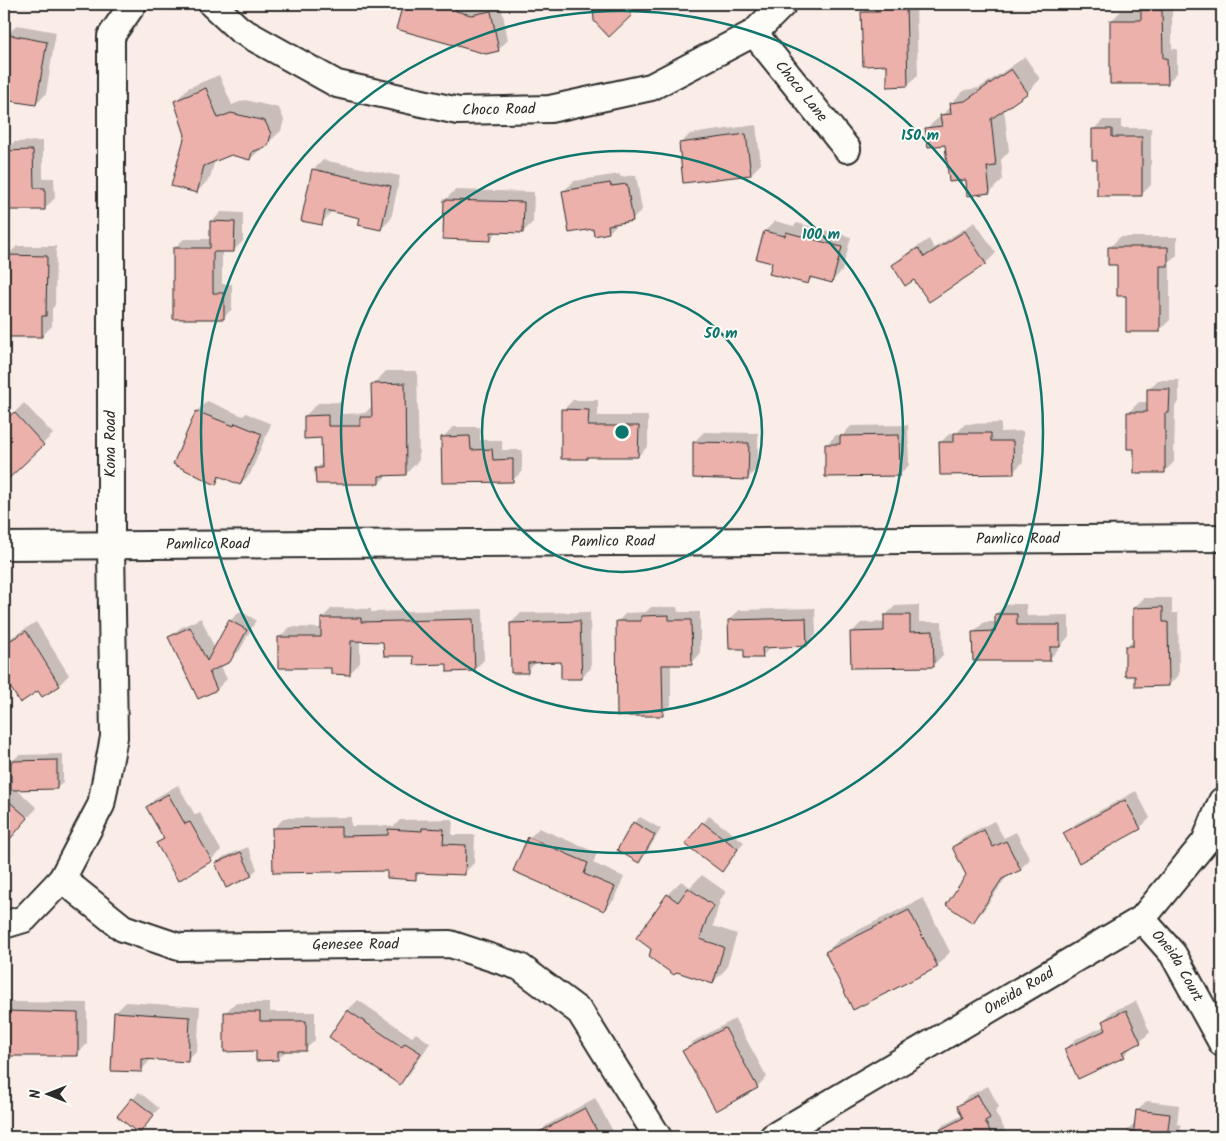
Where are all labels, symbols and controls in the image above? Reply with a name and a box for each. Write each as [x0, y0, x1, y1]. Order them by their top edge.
street label: Choco Lane [769, 55, 833, 128]
street label: Choco Road [462, 97, 536, 123]
text: 150 m [901, 124, 939, 148]
text: 100 m [802, 223, 840, 247]
text: 50 m [703, 322, 738, 346]
street label: Kona Road [99, 410, 123, 477]
centre of rings [613, 423, 631, 441]
street label: Pamlico Road [976, 527, 1061, 552]
street label: Pamlico Road [571, 530, 656, 554]
street label: Pamlico Road [166, 532, 251, 557]
street label: Oneida Court [1145, 925, 1209, 1007]
street label: Genesee Road [312, 933, 400, 958]
street label: Oneida Road [979, 961, 1059, 1022]
north arrow [22, 1068, 72, 1118]
text: N [25, 1089, 47, 1098]

